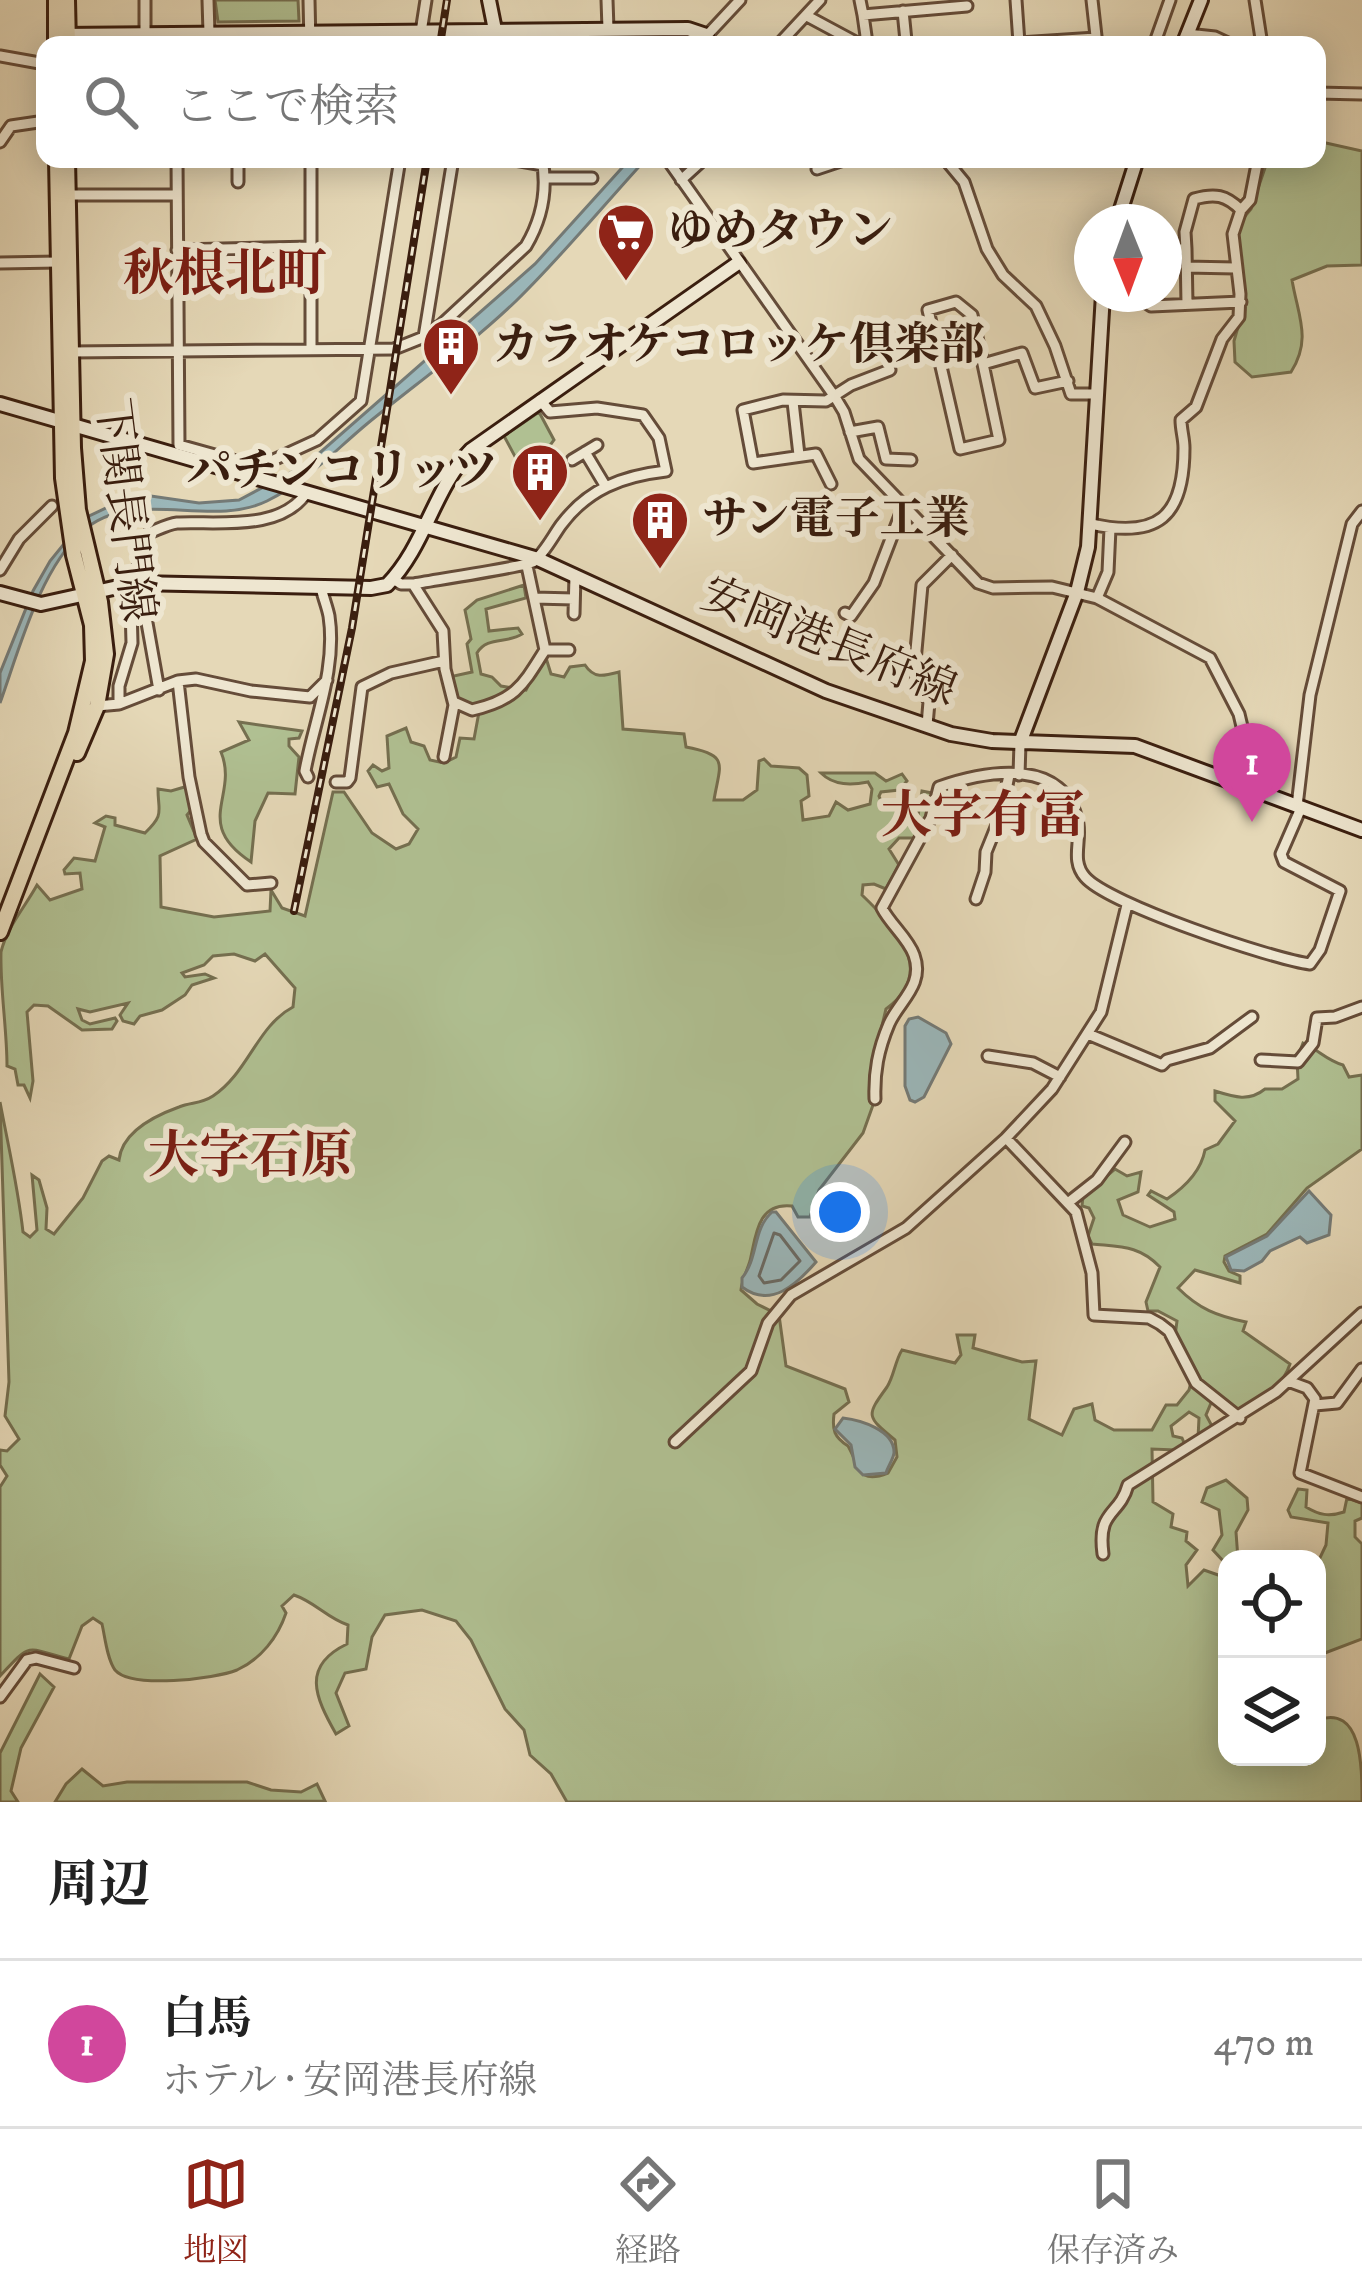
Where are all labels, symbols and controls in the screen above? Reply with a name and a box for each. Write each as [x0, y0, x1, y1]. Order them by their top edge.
search box [36, 36, 1326, 168]
icon: search [78, 69, 144, 135]
text: ここで検索 [174, 80, 399, 136]
supermarket icon: ゆめタウン [595, 201, 657, 283]
place label: ゆめタウン [668, 204, 893, 260]
north arrow [1074, 204, 1182, 312]
district label: 秋根北町 [123, 243, 327, 307]
building icon: カラオケコロッケ倶楽部 [420, 315, 482, 397]
place label: カラオケコロッケ倶楽部 [493, 318, 984, 374]
street label: 下関長門線 [82, 395, 166, 625]
building icon: パチンコリッツ [509, 441, 571, 523]
place label: パチンコリッツ [187, 444, 498, 500]
building icon: サン電子工業 [629, 489, 691, 571]
place label: サン電子工業 [702, 492, 970, 548]
street label: 安岡港長府線 [693, 566, 965, 720]
pin: 1 [1213, 723, 1291, 822]
district label: 大字有冨 [881, 785, 1085, 849]
district label: 大字石原 [148, 1125, 352, 1189]
your location [810, 1182, 870, 1242]
map controls [1218, 1550, 1326, 1766]
button: locate [1218, 1550, 1326, 1658]
button: layers [1218, 1658, 1326, 1766]
text: 周辺 [48, 1854, 150, 1918]
text: 白馬 [162, 1992, 252, 2048]
text: 1 [80, 2019, 94, 2068]
text: 470 m [1214, 2019, 1314, 2068]
text: ホテル · 安岡港長府線 [162, 2057, 537, 2106]
tab: 地図 [183, 2151, 249, 2272]
tab: 経路 [615, 2151, 681, 2272]
tab: 保存済み [1047, 2151, 1179, 2272]

